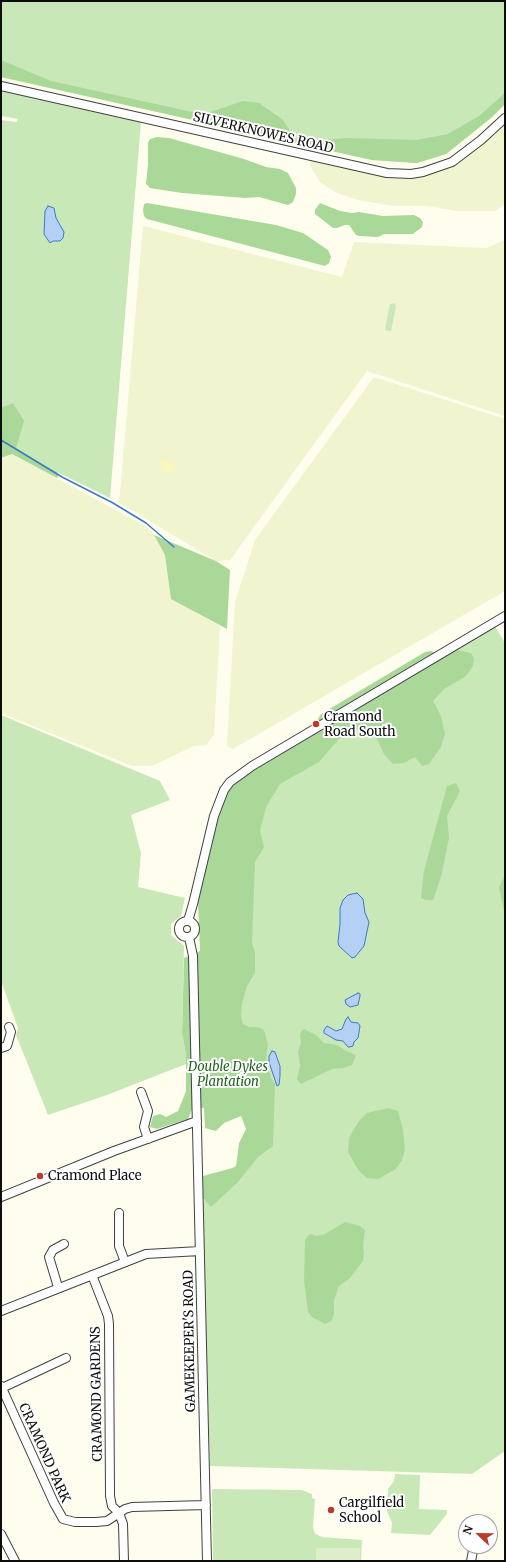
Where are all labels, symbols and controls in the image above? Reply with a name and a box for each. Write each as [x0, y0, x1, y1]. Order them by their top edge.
street label: SILVERKNOWES ROAD [191, 109, 335, 157]
place label: Cramond Road South [324, 709, 396, 740]
marker: Cramond Road South [311, 719, 321, 729]
park label: Double Dykes Plantation [188, 1059, 268, 1090]
place label: Cramond Place [48, 1168, 141, 1184]
marker: Cramond Place [35, 1171, 45, 1181]
street label: GAMEKEEPER'S ROAD [181, 1270, 199, 1412]
street label: CRAMOND GARDENS [88, 1326, 106, 1462]
street label: CRAMOND PARK [15, 1401, 73, 1505]
place label: Cargilfield School [339, 1495, 404, 1526]
marker: Cargilfield School [326, 1505, 336, 1515]
north arrow [458, 1514, 498, 1554]
text: N [460, 1523, 476, 1537]

